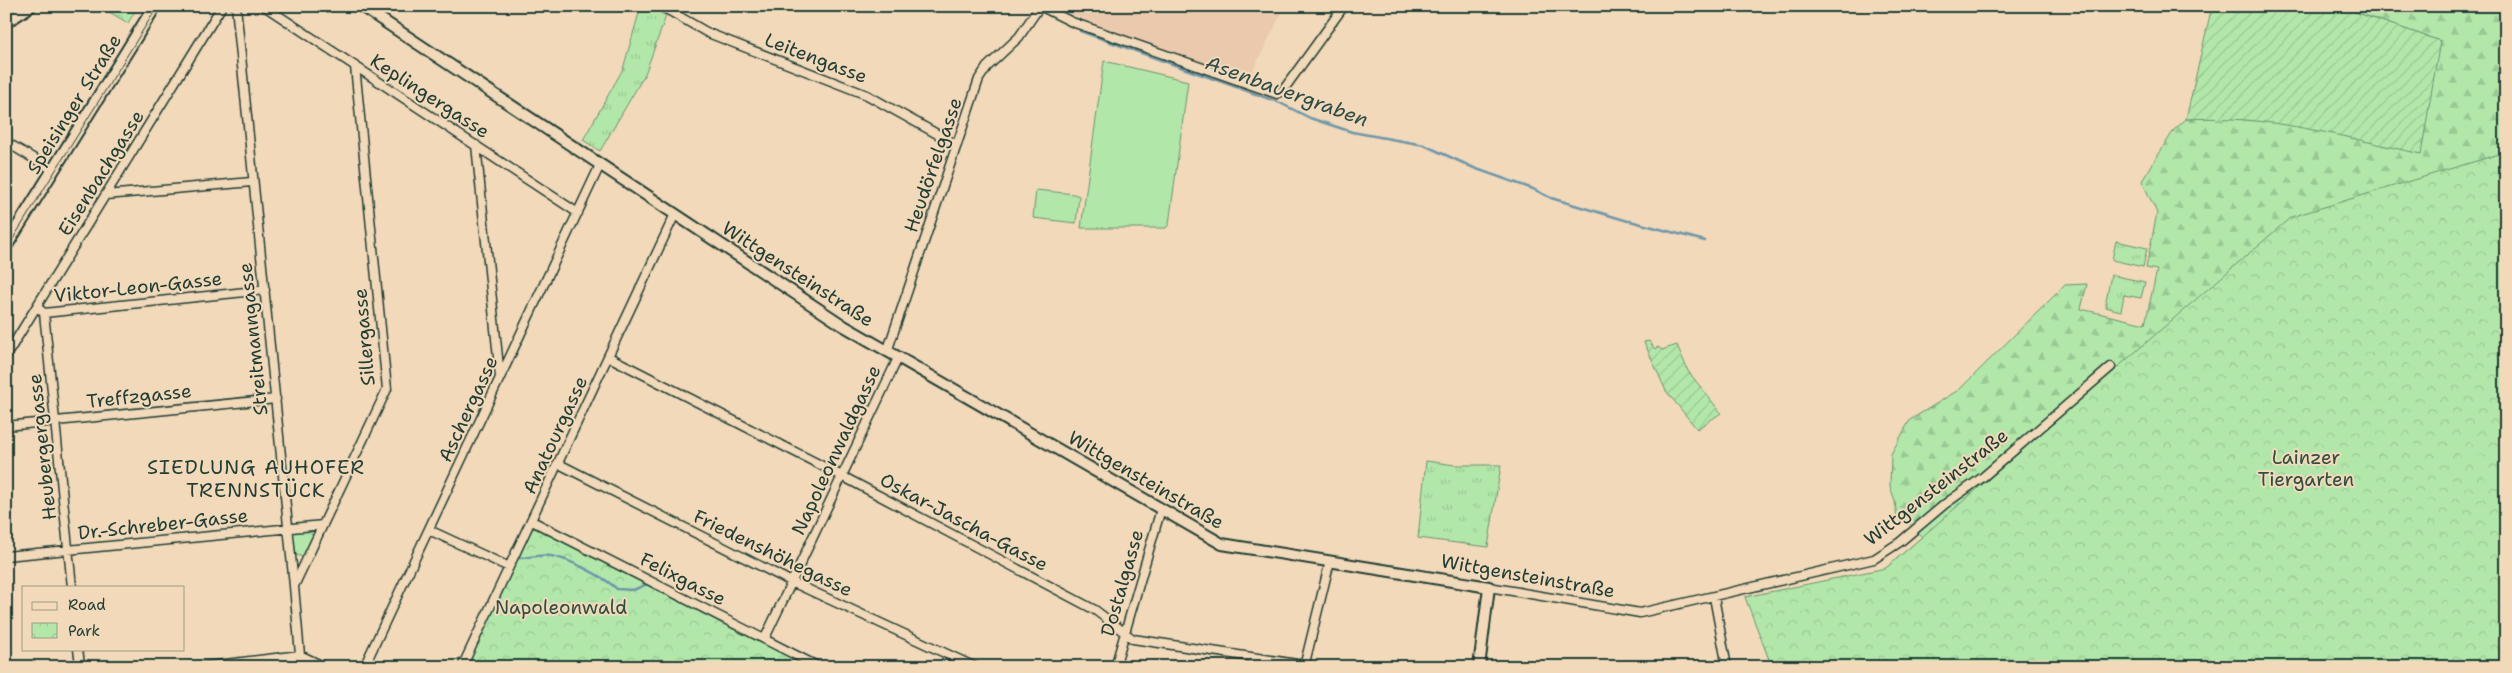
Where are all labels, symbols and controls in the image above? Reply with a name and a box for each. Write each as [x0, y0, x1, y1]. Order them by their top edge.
street label: Leitengasse [761, 27, 871, 89]
street label: Speisinger Straße [21, 29, 127, 179]
street label: Keplingergasse [366, 48, 494, 144]
water label: Asenbauergraben [1202, 49, 1372, 133]
street label: Heudörfelgasse [898, 94, 968, 236]
street label: Eisenbachgasse [52, 105, 150, 241]
street label: Wittgensteinstraße [717, 215, 879, 333]
street label: Streitmanngasse [233, 261, 273, 417]
street label: Viktor-Leon-Gasse [53, 266, 223, 308]
street label: Sillergasse [347, 287, 381, 387]
street label: Aschergasse [432, 352, 504, 466]
street label: Napoleonwaldgasse [786, 361, 886, 539]
street label: Anatourgasse [517, 372, 593, 498]
street label: Heubergergasse [22, 373, 62, 521]
street label: Treffzgasse [85, 378, 193, 414]
street label: Wittgensteinstraße [1859, 423, 2013, 551]
street label: Wittgensteinstraße [1063, 425, 1229, 535]
park label: Lainzer Tiergarten [2258, 445, 2354, 492]
district label: SIEDLUNG AUHOFER TRENNSTÜCK [147, 454, 365, 503]
street label: Oskar-Jascha-Gasse [876, 467, 1052, 577]
street label: Dr.-Schreber-Gasse [77, 503, 249, 545]
street label: Friedenshöhegasse [689, 504, 857, 602]
street label: Dostalgasse [1095, 527, 1149, 639]
street label: Felixgasse [636, 547, 730, 611]
street label: Wittgensteinstraße [1439, 548, 1617, 604]
legend [22, 586, 185, 650]
text: Road [68, 595, 106, 615]
park label: Napoleonwald [495, 595, 627, 620]
text: Park [68, 621, 100, 641]

